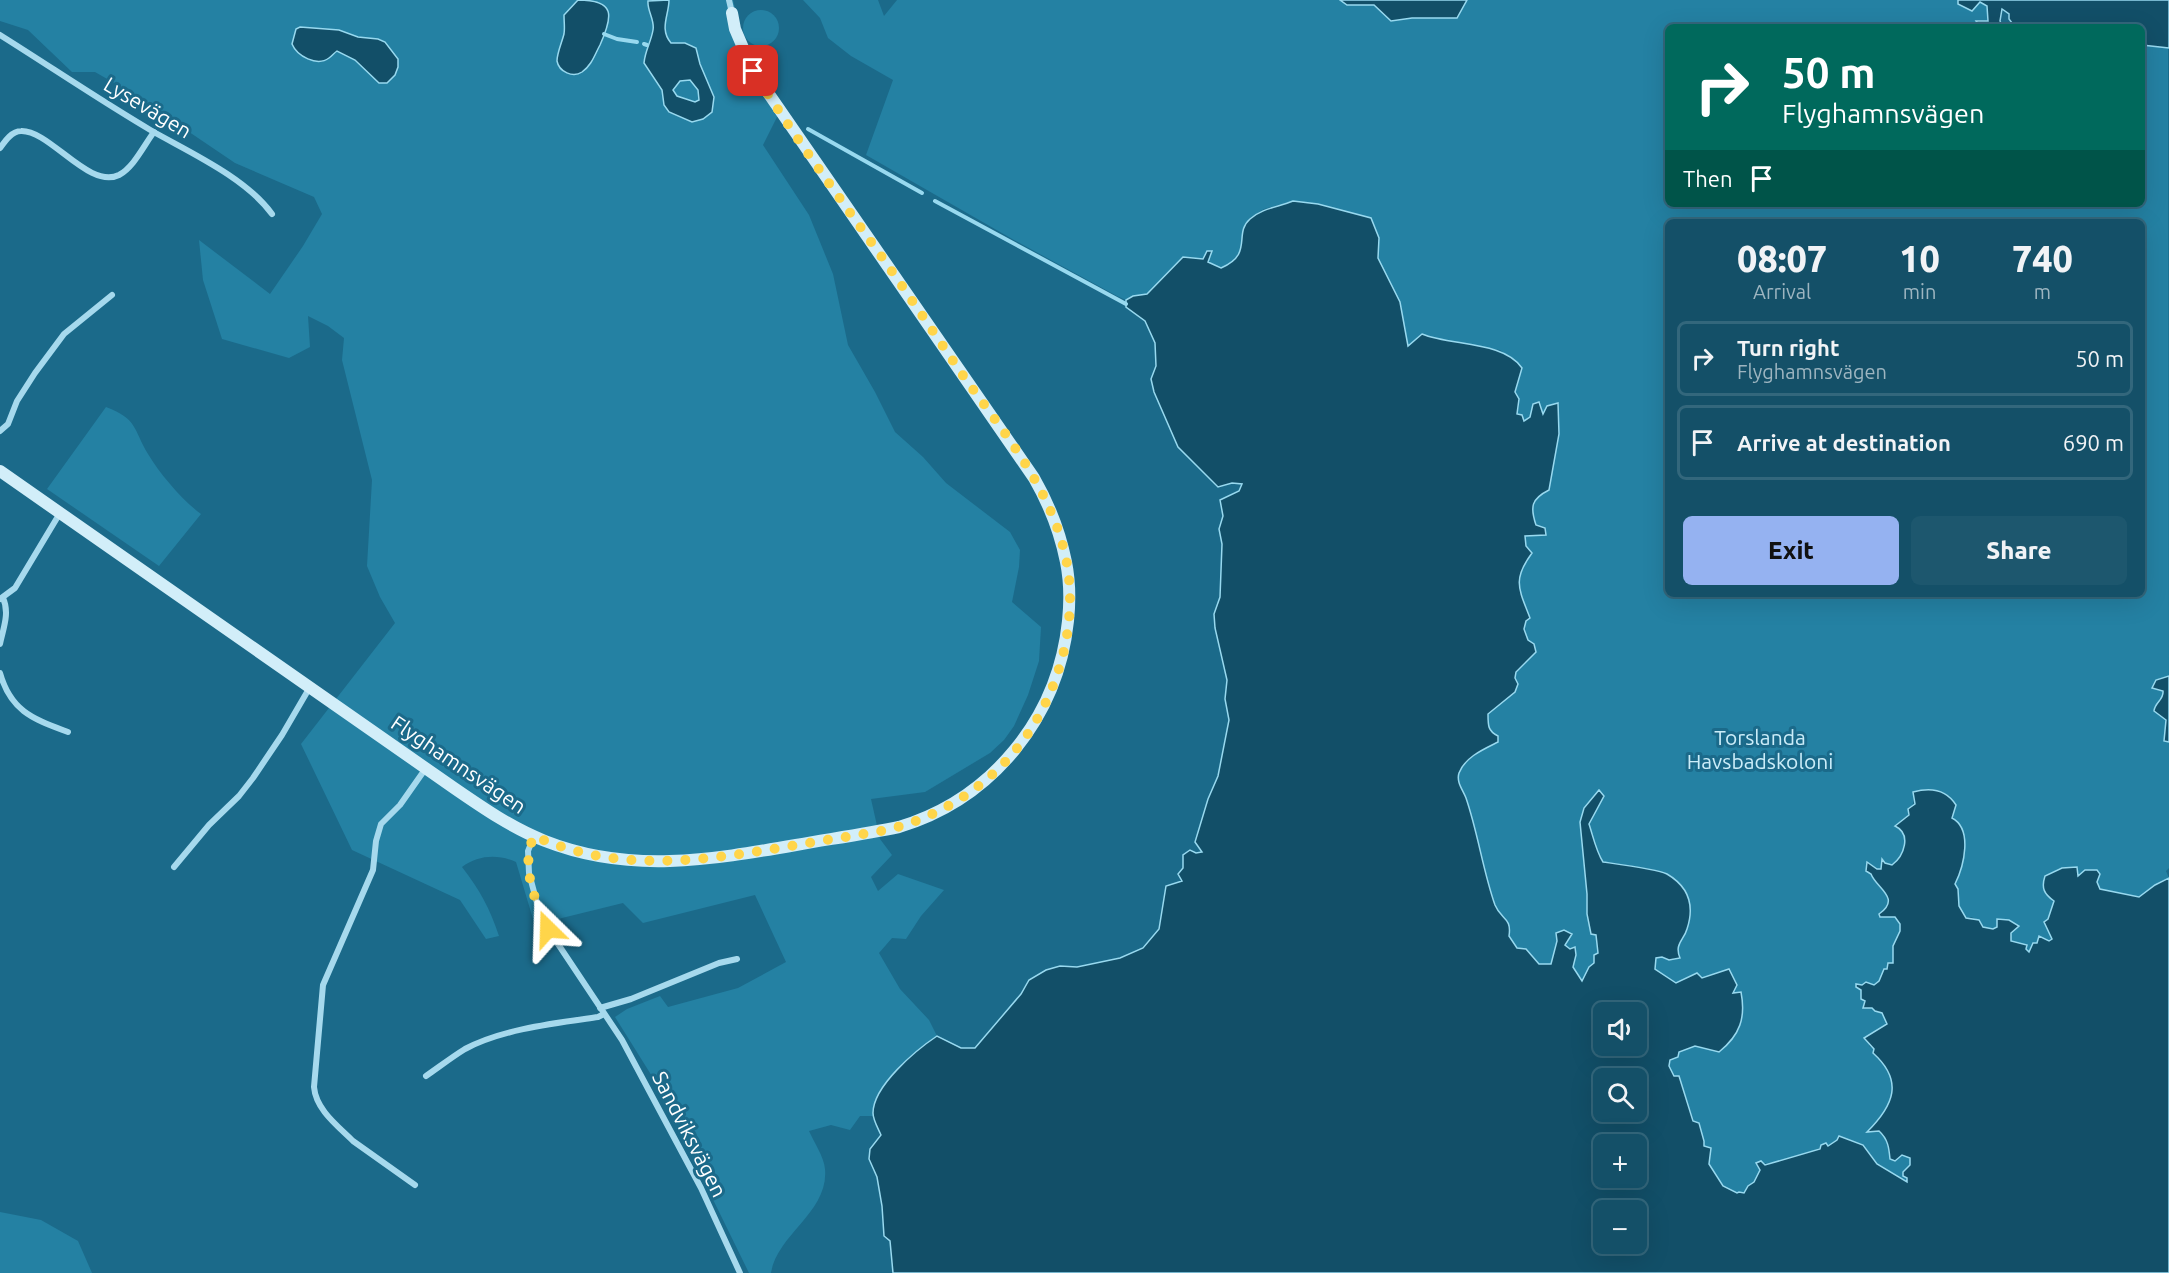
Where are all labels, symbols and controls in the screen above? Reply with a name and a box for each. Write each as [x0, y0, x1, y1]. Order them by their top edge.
pin [727, 45, 778, 96]
icon: right [1683, 48, 1761, 126]
text: 50 m [1782, 49, 1876, 96]
icon: arrive [736, 54, 769, 87]
street label: Lysevägen [100, 71, 196, 143]
text: Flyghamnsvägen [1782, 98, 1984, 128]
icon: arrive [1745, 162, 1778, 195]
text: Then [1683, 166, 1733, 191]
text: 08:07 [1737, 238, 1827, 279]
text: 10 [1899, 238, 1940, 279]
text: 740 [2012, 238, 2073, 279]
text: Arrival [1753, 280, 1811, 303]
text: min [1903, 280, 1936, 303]
text: m [2034, 280, 2051, 303]
text: Turn right [1737, 335, 1839, 360]
icon: right [1686, 342, 1719, 375]
text: 50 m [2075, 346, 2124, 371]
text: Flyghamnsvägen [1737, 360, 1887, 383]
icon: arrive [1686, 426, 1719, 459]
text: Arrive at destination [1737, 430, 1951, 455]
text: 690 m [2063, 430, 2124, 455]
button: Exit [1683, 516, 1899, 585]
button: Share [1911, 516, 2127, 585]
street label: Flyghamnsvägen [387, 710, 531, 818]
park label: Torslanda Havsbadskoloni [1687, 725, 1833, 773]
position arrow [516, 897, 580, 961]
map controls [1593, 1002, 1647, 1254]
button: sound [1593, 1002, 1647, 1056]
street label: Sandviksvägen [648, 1067, 732, 1201]
button: search [1593, 1068, 1647, 1122]
button: + [1593, 1134, 1647, 1188]
button: − [1593, 1200, 1647, 1254]

